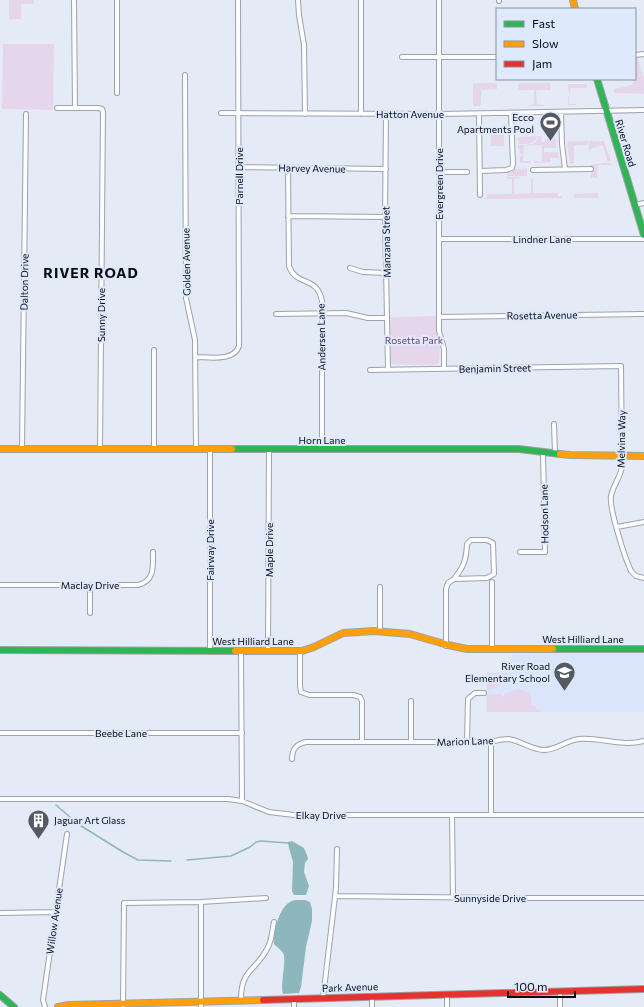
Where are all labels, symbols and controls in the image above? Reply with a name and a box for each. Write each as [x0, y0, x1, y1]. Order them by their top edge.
legend [496, 8, 636, 80]
text: Fast [532, 16, 555, 30]
text: Slow [532, 36, 559, 50]
text: Jam [532, 56, 552, 71]
street label: Hatton Avenue [376, 108, 444, 120]
sports icon: Ecco Apartments Pool [537, 110, 563, 143]
place label: Ecco Apartments Pool [457, 111, 534, 135]
street label: River Road [613, 118, 639, 168]
street label: Parnell Drive [233, 147, 245, 205]
street label: Evergreen Drive [433, 148, 445, 220]
street label: Harvey Avenue [278, 161, 346, 175]
street label: Manzana Street [379, 206, 393, 278]
street label: Golden Avenue [179, 228, 193, 296]
street label: Lindner Lane [513, 233, 571, 245]
street label: Dalton Drive [18, 253, 30, 311]
district label: RIVER ROAD [43, 264, 139, 281]
street label: Sunny Drive [95, 288, 107, 342]
street label: Andersen Lane [314, 303, 328, 371]
street label: Rosetta Avenue [507, 308, 577, 322]
park label: Rosetta Park [385, 334, 444, 346]
street label: Benjamin Street [459, 361, 531, 375]
street label: Melvina Way [614, 410, 628, 468]
street label: Horn Lane [298, 434, 346, 446]
street label: Hodson Lane [537, 484, 551, 544]
street label: Fairway Drive [204, 519, 216, 581]
street label: Maple Drive [263, 523, 275, 577]
street label: Maclay Drive [61, 579, 119, 591]
street label: West Hilliard Lane [542, 633, 624, 645]
street label: West Hilliard Lane [212, 635, 294, 647]
school or university icon: River Road Elementary School [552, 659, 578, 692]
place label: River Road Elementary School [465, 660, 550, 684]
street label: Beebe Lane [95, 727, 147, 739]
street label: Marion Lane [436, 734, 494, 748]
building icon: Jaguar Art Glass [25, 807, 51, 840]
street label: Elkay Drive [296, 809, 346, 821]
place label: Jaguar Art Glass [54, 814, 126, 826]
street label: Willow Avenue [43, 887, 65, 955]
street label: Sunnyside Drive [454, 892, 526, 904]
scale bar [508, 973, 575, 999]
text: 100 m [514, 979, 548, 993]
street label: Park Avenue [322, 980, 378, 994]

